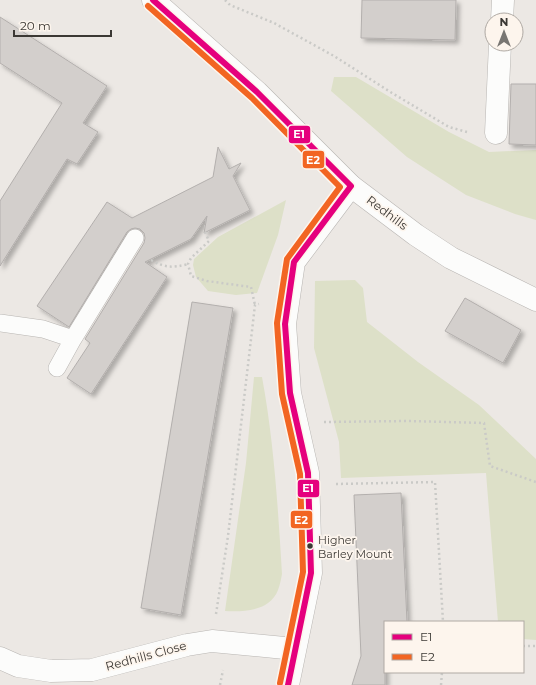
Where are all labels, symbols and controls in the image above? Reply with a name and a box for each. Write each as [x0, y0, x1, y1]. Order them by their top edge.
scale bar [14, 12, 111, 38]
north arrow [484, 12, 524, 52]
text: N [500, 15, 508, 29]
text: 20 m [20, 18, 51, 33]
line badge: E1 [288, 125, 311, 144]
text: E1 [293, 127, 305, 141]
line badge: E2 [302, 150, 325, 169]
text: E2 [306, 153, 320, 167]
street label: Redhills [364, 192, 411, 233]
line badge: E1 [297, 479, 320, 498]
text: E1 [302, 481, 314, 495]
line badge: E2 [290, 510, 313, 529]
text: E2 [294, 513, 308, 527]
place label: Higher Barley Mount [318, 533, 393, 561]
marker: Higher Barley Mount [305, 541, 315, 551]
legend [384, 621, 524, 673]
text: E1 [420, 629, 432, 644]
street label: Redhills Close [104, 638, 188, 674]
text: E2 [420, 649, 435, 664]

